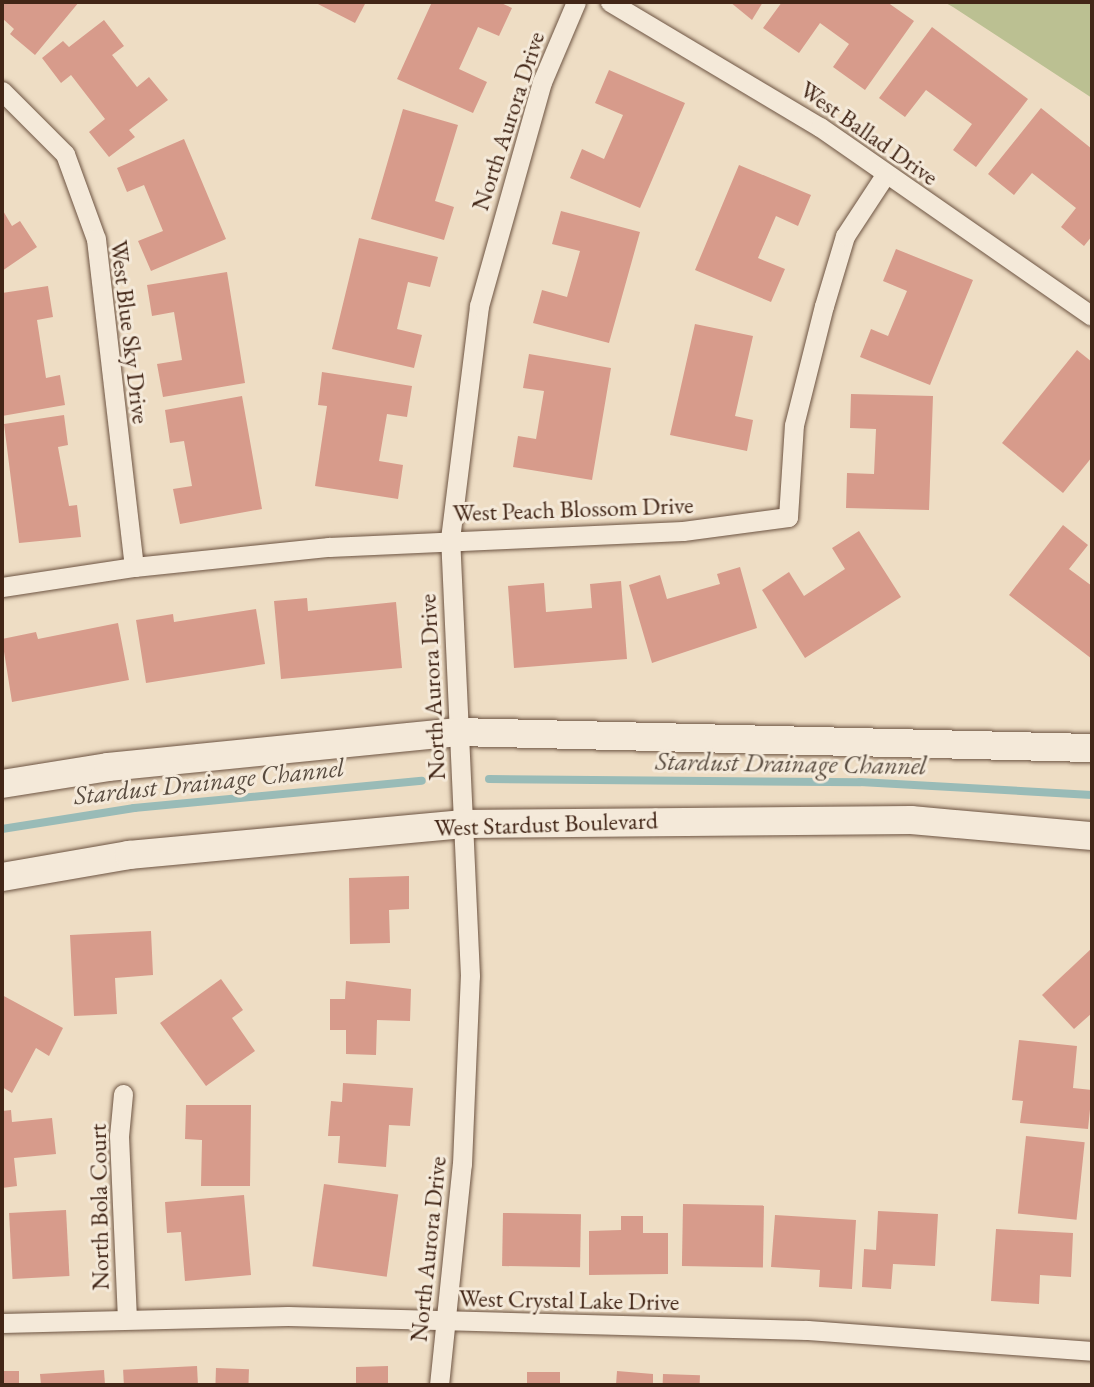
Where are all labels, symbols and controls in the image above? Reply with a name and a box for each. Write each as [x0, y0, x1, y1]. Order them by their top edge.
street label: North Aurora Drive [466, 28, 550, 214]
street label: West Ballad Drive [794, 75, 944, 191]
street label: West Blue Sky Drive [104, 239, 156, 425]
street label: West Peach Blossom Drive [452, 490, 694, 528]
street label: North Aurora Drive [413, 593, 451, 781]
water label: Stardust Drainage Channel [655, 746, 927, 782]
water label: Stardust Drainage Channel [72, 752, 346, 812]
street label: West Stardust Boulevard [434, 806, 658, 842]
street label: North Bola Court [83, 1124, 115, 1290]
street label: North Aurora Drive [404, 1155, 452, 1343]
street label: West Crystal Lake Drive [459, 1284, 679, 1316]

